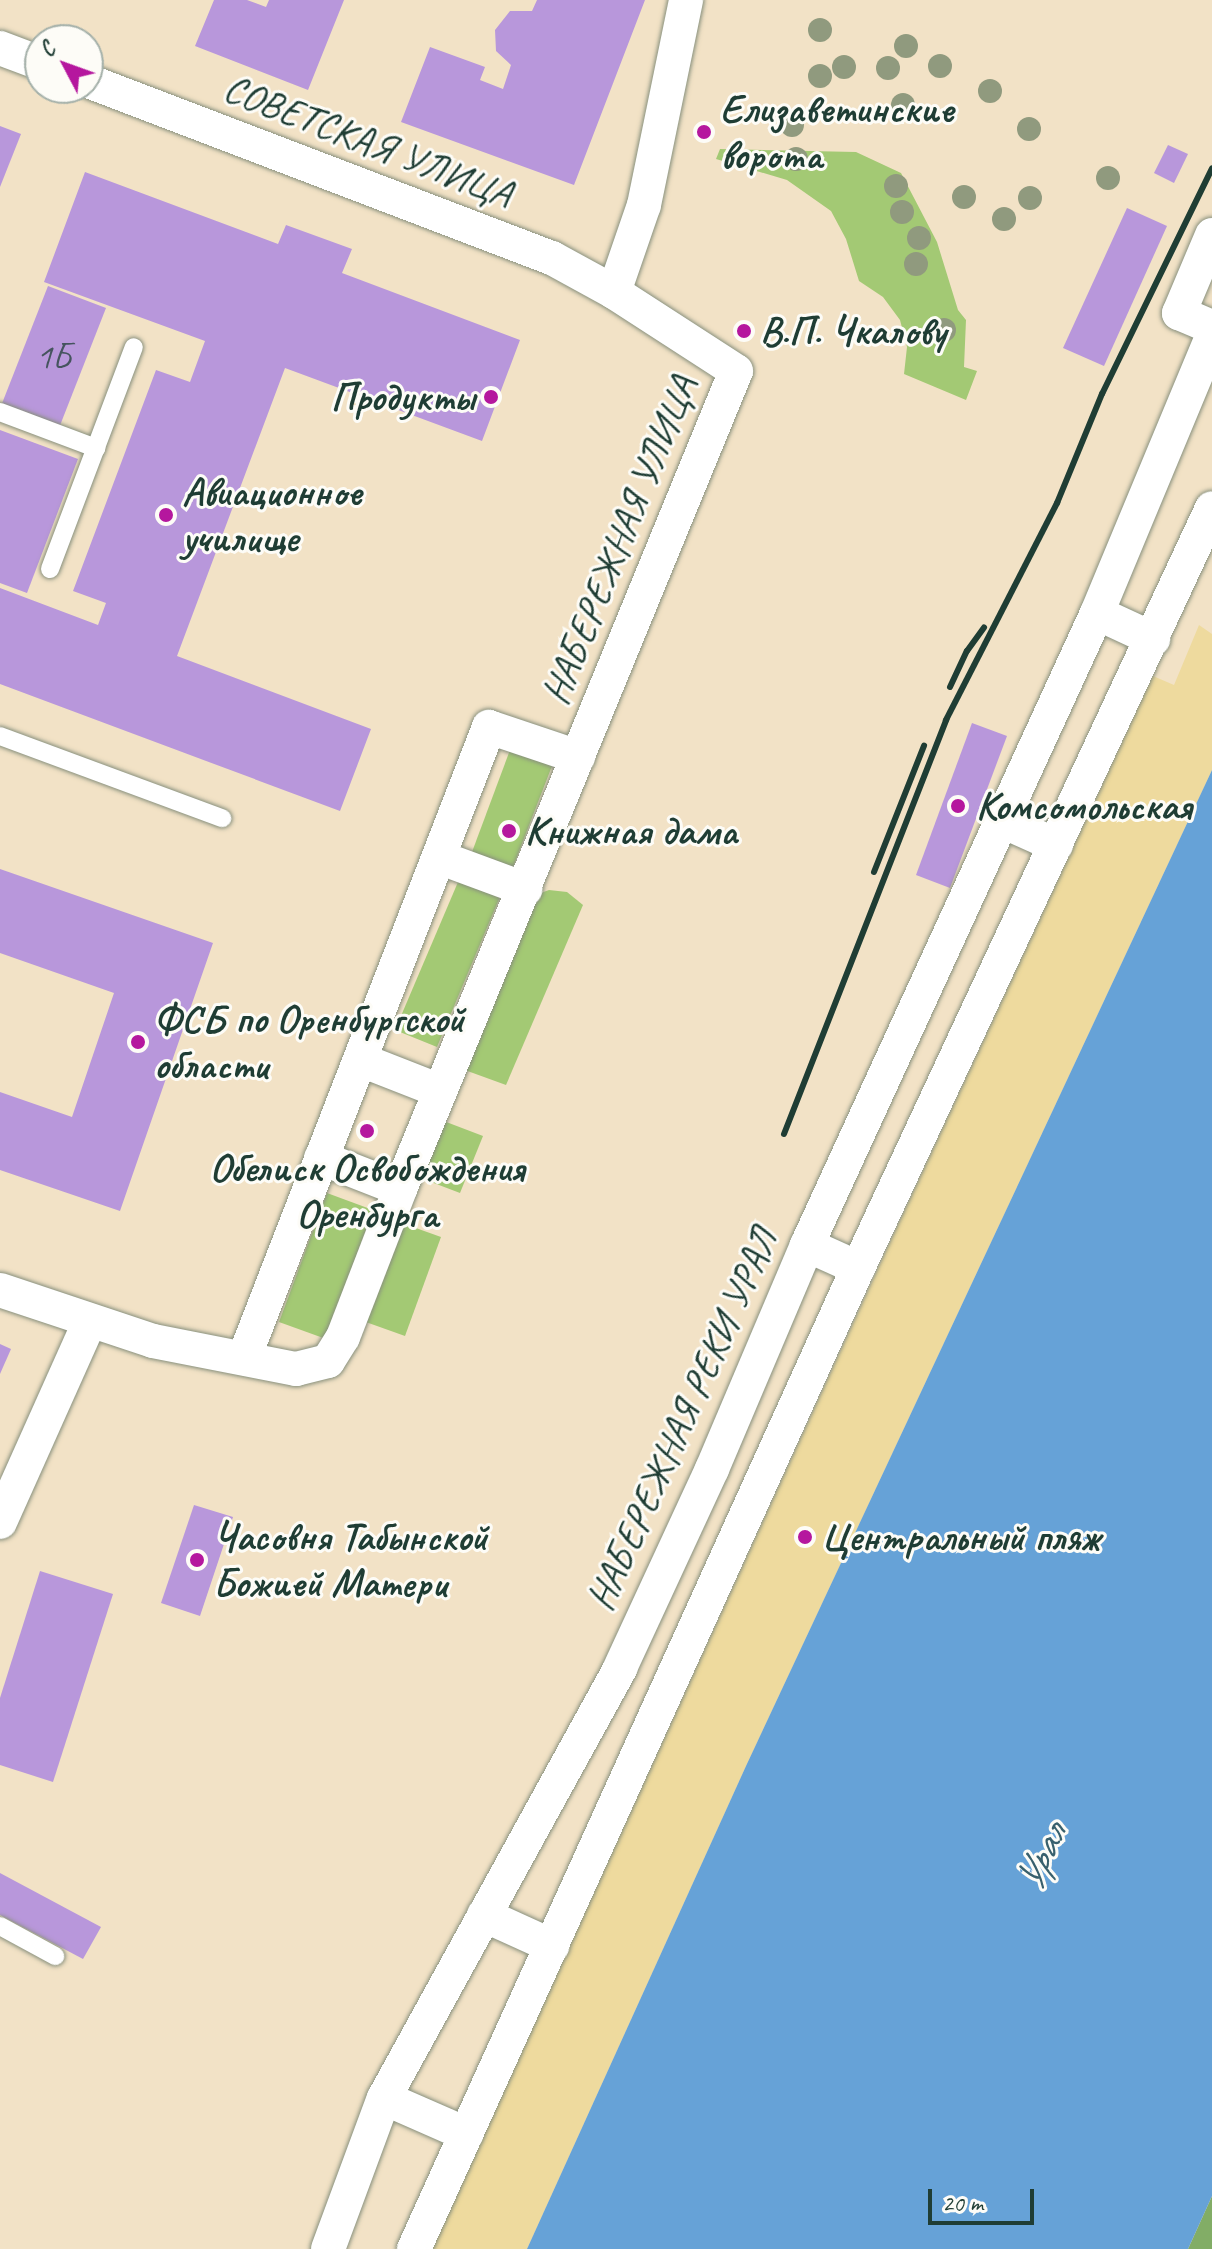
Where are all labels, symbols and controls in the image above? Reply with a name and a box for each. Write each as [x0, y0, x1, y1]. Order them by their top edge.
north arrow [24, 24, 104, 104]
text: С [33, 36, 62, 63]
street label: СОВЕТСКАЯ УЛИЦА [217, 64, 519, 218]
place label: Елизаветинские ворота [720, 85, 954, 179]
marker: Елизаветинские ворота [695, 123, 713, 141]
place label: В.П. Чкалову [760, 307, 946, 355]
marker: В.П. Чкалову [735, 322, 753, 340]
house number: 1Б [36, 335, 70, 379]
street label: НАБЕРЕЖНАЯ УЛИЦА [532, 370, 706, 710]
place label: Продукты [331, 373, 475, 421]
marker: Продукты [482, 388, 500, 406]
place label: Авиационное училище [182, 468, 362, 562]
marker: Авиационное училище [157, 506, 175, 524]
place label: Комсомольская [976, 782, 1192, 830]
marker: Комсомольская [947, 795, 969, 817]
place label: Книжная дама [525, 807, 737, 855]
marker: Книжная дама [500, 822, 518, 840]
place label: ФСБ по Оренбургской области [154, 995, 465, 1089]
marker: ФСБ по Оренбургской области [129, 1033, 147, 1051]
marker: Обелиск Освобождения Оренбурга [358, 1122, 376, 1140]
place label: Обелиск Освобождения Оренбурга [211, 1144, 523, 1238]
street label: НАБЕРЕЖНАЯ РЕКИ УРАЛ [577, 1223, 787, 1615]
place label: Часовня Табынской Божией Матери [213, 1513, 488, 1607]
place label: Центральный пляж [821, 1513, 1099, 1561]
marker: Центральный пляж [796, 1528, 814, 1546]
marker: Часовня Табынской Божией Матери [188, 1551, 206, 1569]
water label: Урал [1004, 1817, 1078, 1899]
scale bar [932, 2173, 1038, 2223]
text: 20 m [942, 2188, 983, 2218]

